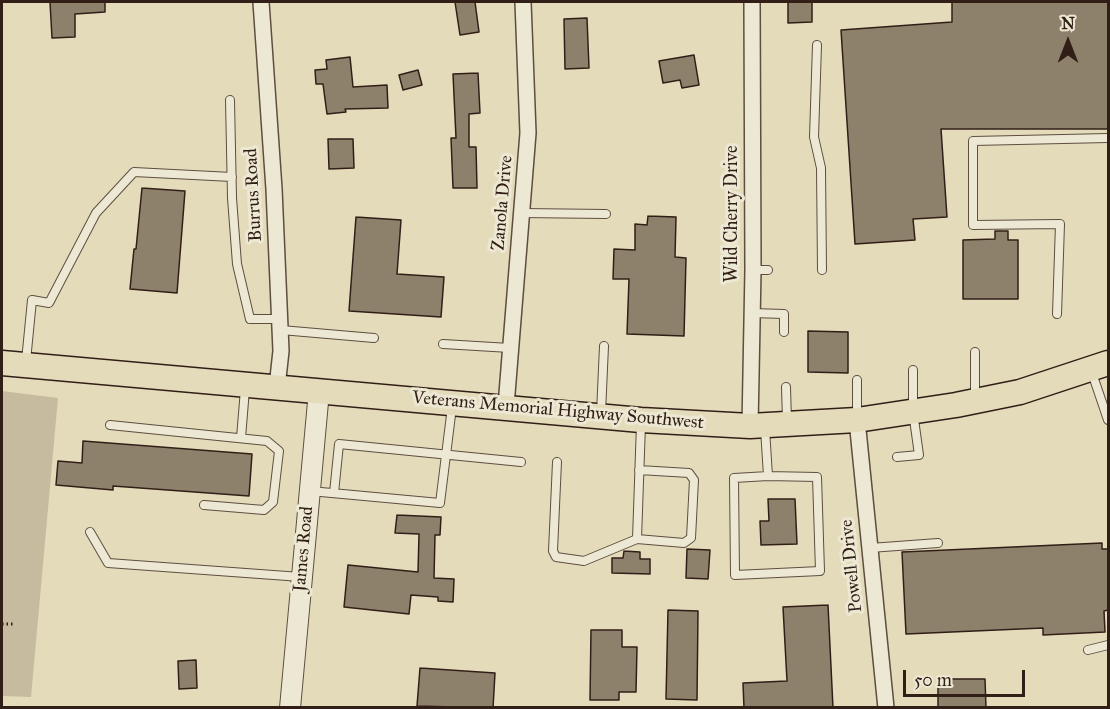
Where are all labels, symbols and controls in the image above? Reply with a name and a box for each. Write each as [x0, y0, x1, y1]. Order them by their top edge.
north arrow [1038, 12, 1098, 72]
text: N [1061, 14, 1075, 33]
street label: Wild Cherry Drive [722, 146, 744, 282]
street label: Burrus Road [241, 148, 267, 242]
street label: Zanola Drive [488, 154, 518, 252]
street label: Veterans Memorial Highway Southwest [411, 387, 705, 435]
street label: James Road [290, 505, 318, 593]
street label: Powell Drive [836, 518, 868, 614]
scale bar [906, 658, 1028, 696]
text: 50 m [914, 669, 952, 691]

